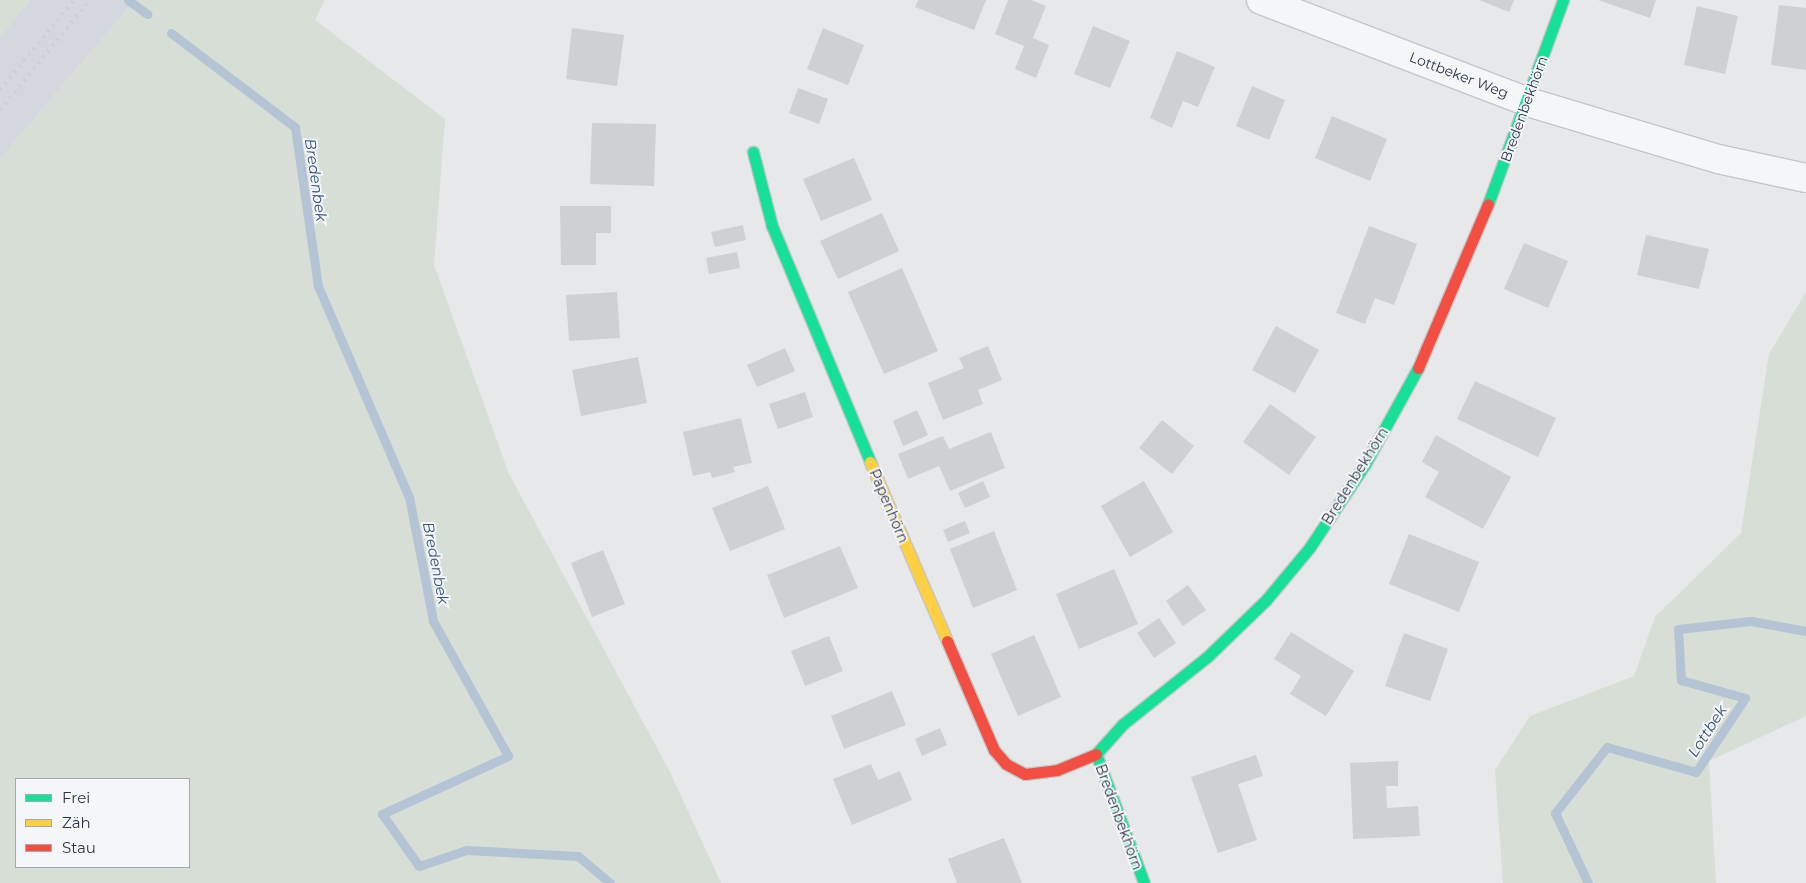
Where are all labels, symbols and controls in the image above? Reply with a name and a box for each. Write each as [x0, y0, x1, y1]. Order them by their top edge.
street label: Lottbeker Weg [1407, 48, 1511, 102]
street label: Bredenbekhörn [1497, 54, 1551, 164]
water label: Bredenbek [301, 137, 331, 223]
street label: Bredenbekhörn [1318, 424, 1392, 528]
street label: Papenhörn [866, 466, 912, 546]
water label: Bredenbek [419, 520, 453, 606]
water label: Lottbek [1684, 702, 1730, 760]
street label: Bredenbekhörn [1092, 762, 1146, 872]
legend [15, 778, 190, 868]
text: Frei [62, 788, 90, 807]
text: Zäh [62, 813, 91, 832]
text: Stau [62, 838, 96, 857]

